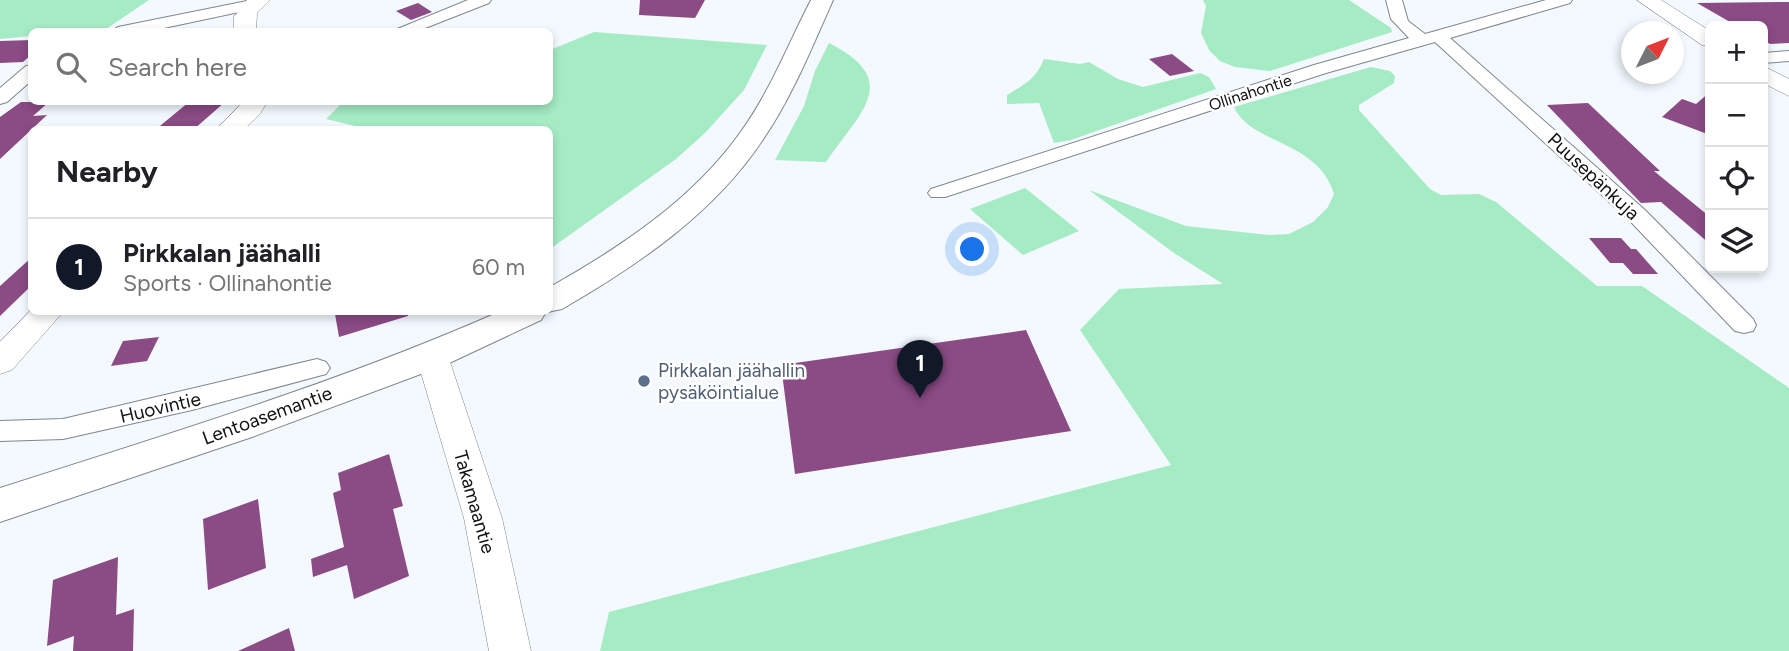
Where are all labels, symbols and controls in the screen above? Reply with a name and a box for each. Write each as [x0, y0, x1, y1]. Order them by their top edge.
north arrow [1621, 21, 1684, 84]
map controls [1705, 21, 1768, 273]
button: + [1705, 21, 1768, 84]
search box [28, 28, 553, 105]
icon: search [52, 48, 90, 86]
text: Search here [108, 51, 247, 83]
street label: Ollinahontie [1206, 70, 1294, 115]
button: − [1705, 84, 1768, 147]
street label: Puusepänkuja [1543, 128, 1644, 225]
button: locate [1705, 147, 1768, 210]
text: Nearby [56, 153, 158, 190]
button: layers [1705, 210, 1768, 273]
your location [955, 232, 989, 266]
text: Pirkkalan jäähalli [123, 237, 321, 269]
text: 1 [74, 253, 84, 281]
text: 60 m [472, 253, 525, 281]
text: Sports · Ollinahontie [123, 269, 332, 297]
pin: 1 [897, 340, 943, 398]
place label: Pirkkalan jäähallin pysäköintialue [658, 359, 805, 404]
marker: Pirkkalan jäähallin pysäköintialue [636, 373, 652, 389]
street label: Lentoasemantie [199, 381, 335, 450]
street label: Huovintie [117, 387, 203, 428]
street label: Takamaantie [449, 448, 500, 556]

